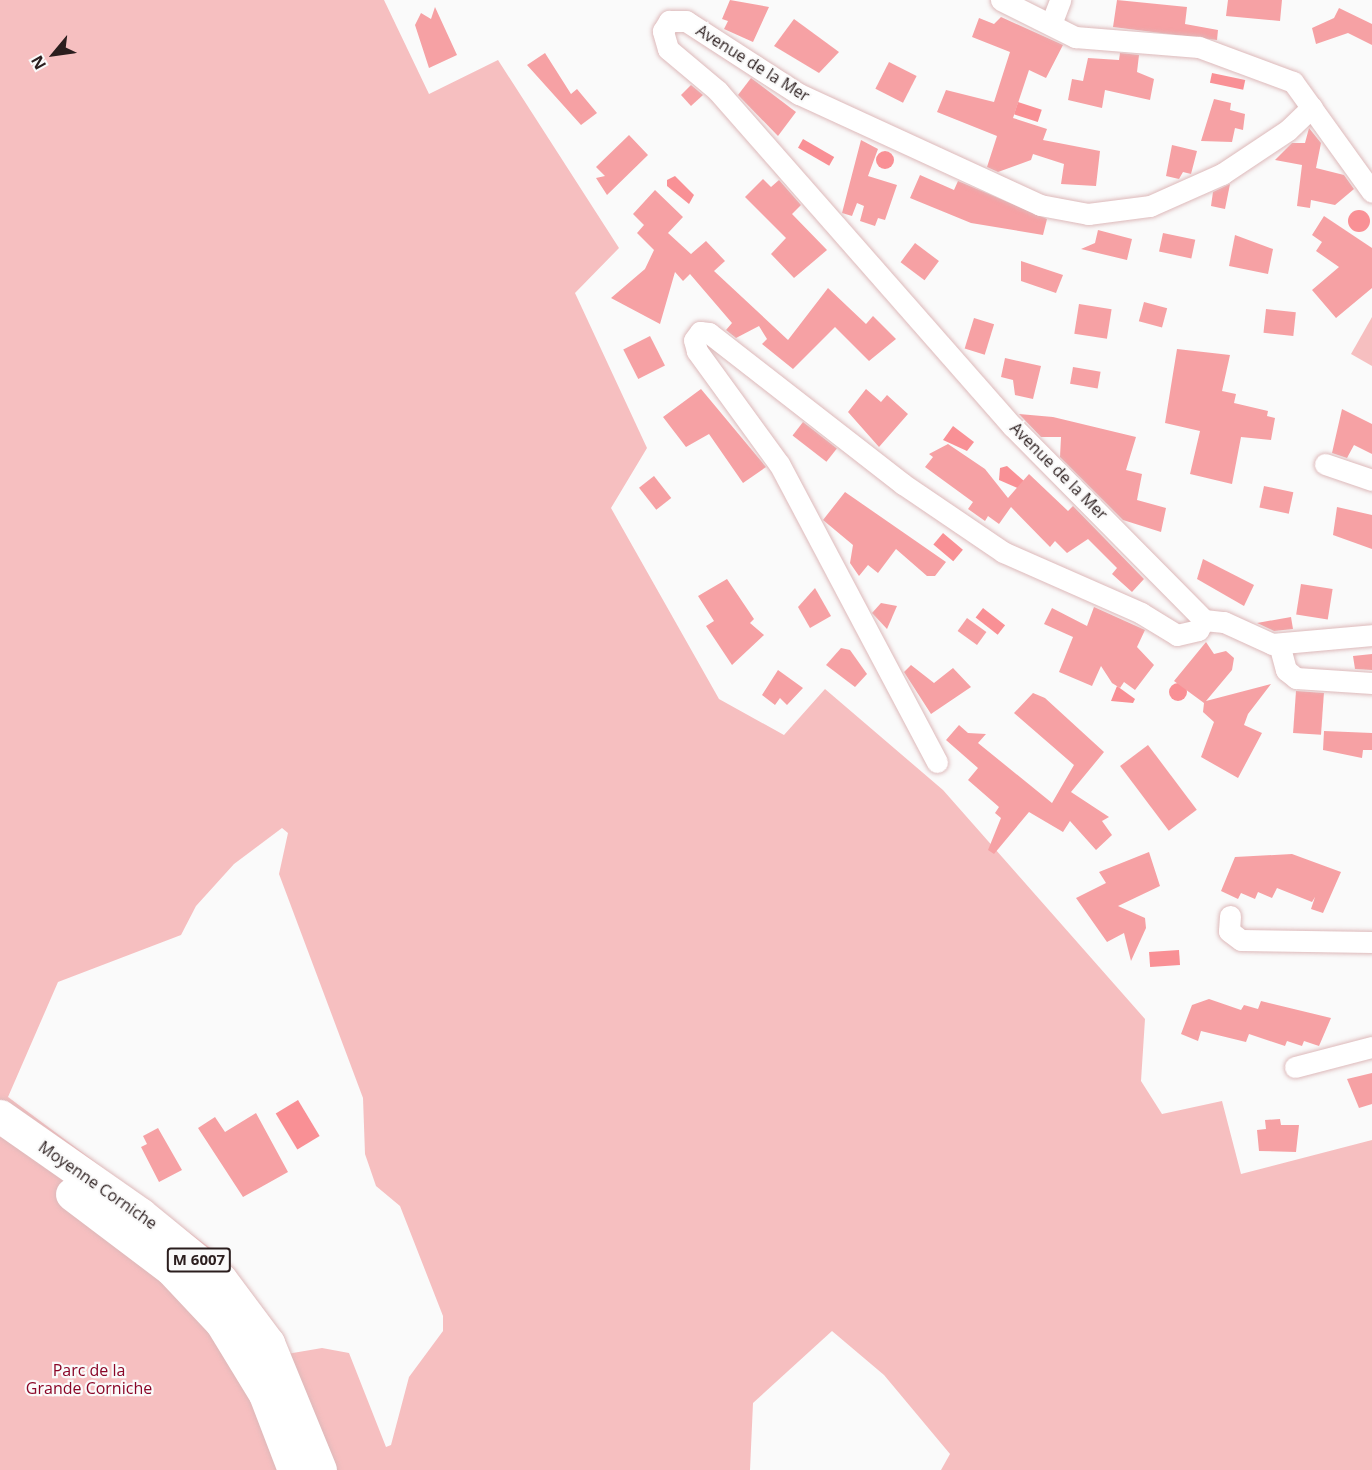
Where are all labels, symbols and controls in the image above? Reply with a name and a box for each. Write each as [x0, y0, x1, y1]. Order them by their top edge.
street label: Avenue de la Mer [693, 20, 813, 106]
north arrow [24, 24, 84, 84]
text: N [25, 52, 51, 74]
street label: Avenue de la Mer [1006, 418, 1112, 524]
street label: Moyenne Corniche [35, 1137, 161, 1233]
road number: M 6007 [166, 1248, 232, 1272]
park label: Parc de la Grande Corniche [26, 1360, 152, 1398]

